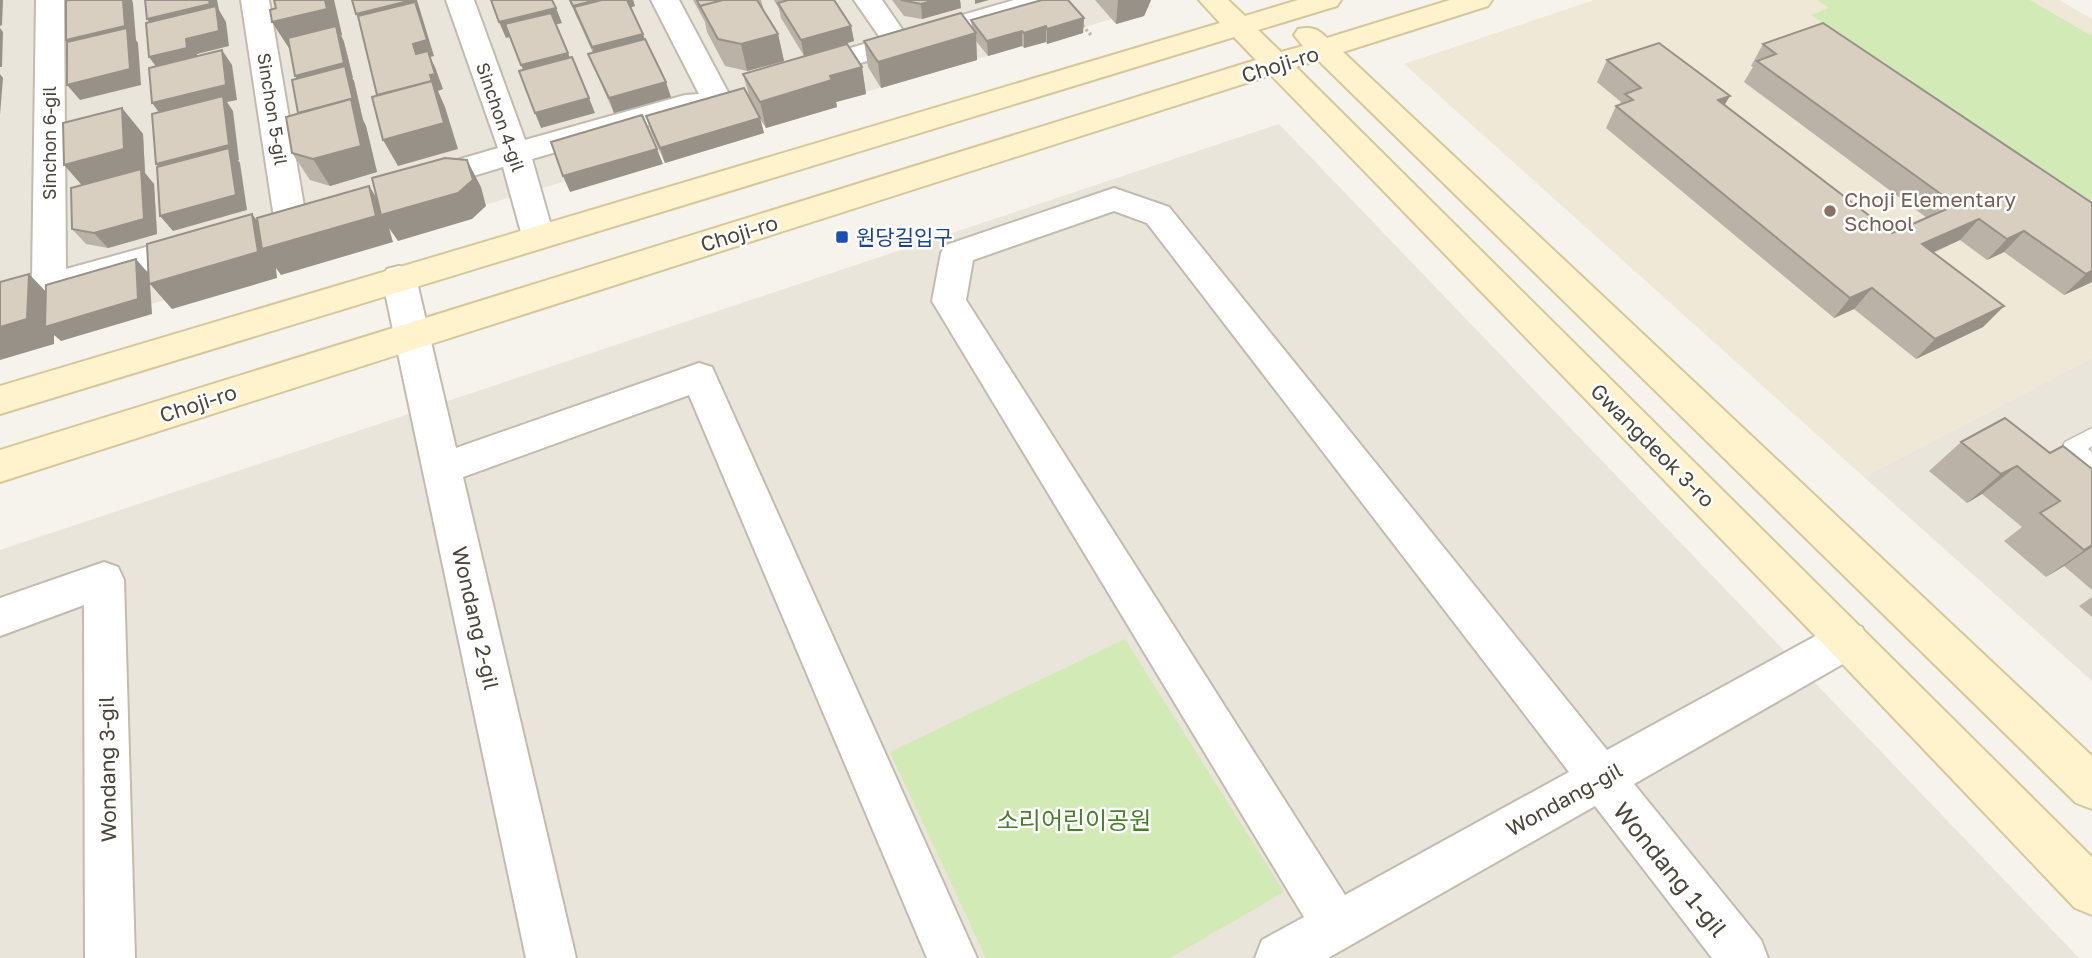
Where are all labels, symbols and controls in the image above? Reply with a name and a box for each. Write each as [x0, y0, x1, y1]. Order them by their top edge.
street label: Choji-ro [1238, 40, 1322, 88]
street label: Sinchon 5-gil [253, 51, 293, 167]
street label: Sinchon 4-gil [472, 59, 530, 175]
street label: Sinchon 6-gil [38, 86, 60, 200]
place label: Choji Elementary School [1844, 186, 2016, 236]
marker: Choji Elementary School [1822, 203, 1838, 219]
street label: Choji-ro [697, 209, 781, 257]
place label: 원당길입구 [856, 224, 953, 250]
marker: 원당길입구 [834, 229, 850, 245]
street label: Choji-ro [156, 378, 240, 428]
street label: Gwangdeok 3-ro [1586, 378, 1720, 512]
street label: Wondang 2-gil [447, 544, 505, 692]
street label: Wondang 3-gil [93, 696, 121, 842]
street label: Wondang-gil [1501, 756, 1627, 842]
street label: Wondang 1-gil [1608, 796, 1734, 942]
park label: 소리어린이공원 [997, 805, 1151, 834]

